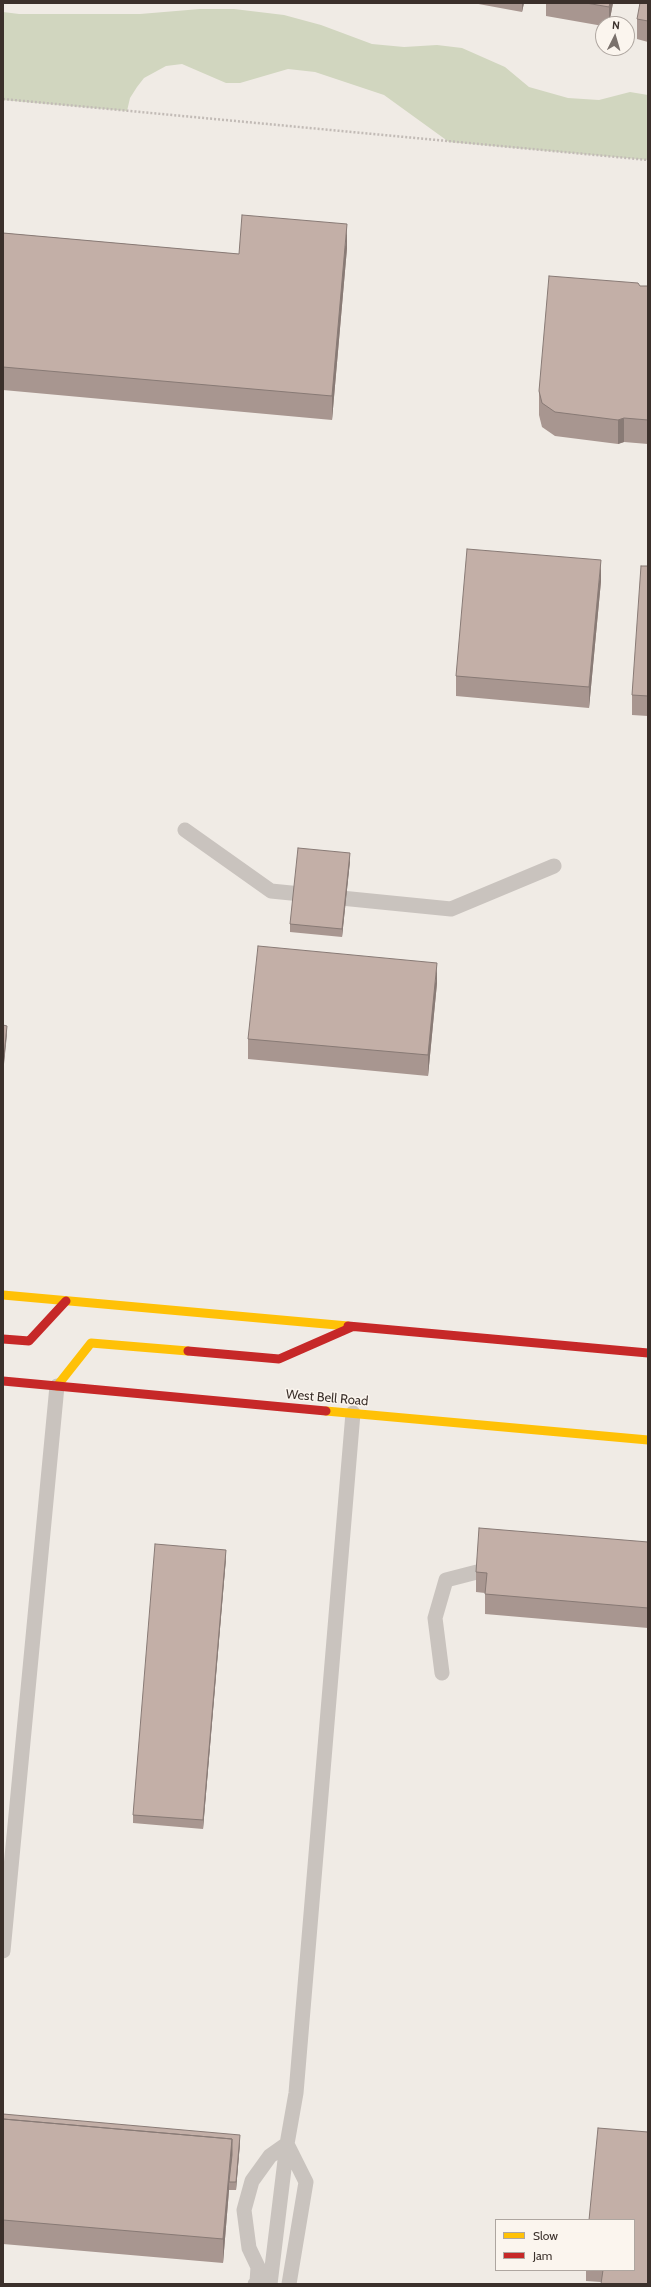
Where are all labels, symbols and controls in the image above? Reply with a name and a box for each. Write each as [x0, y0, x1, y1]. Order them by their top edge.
north arrow [595, 16, 635, 56]
text: N [611, 18, 620, 32]
street label: West Bell Road [285, 1387, 369, 1409]
legend [495, 2219, 635, 2271]
text: Slow [533, 2228, 558, 2243]
text: Jam [533, 2248, 552, 2263]

